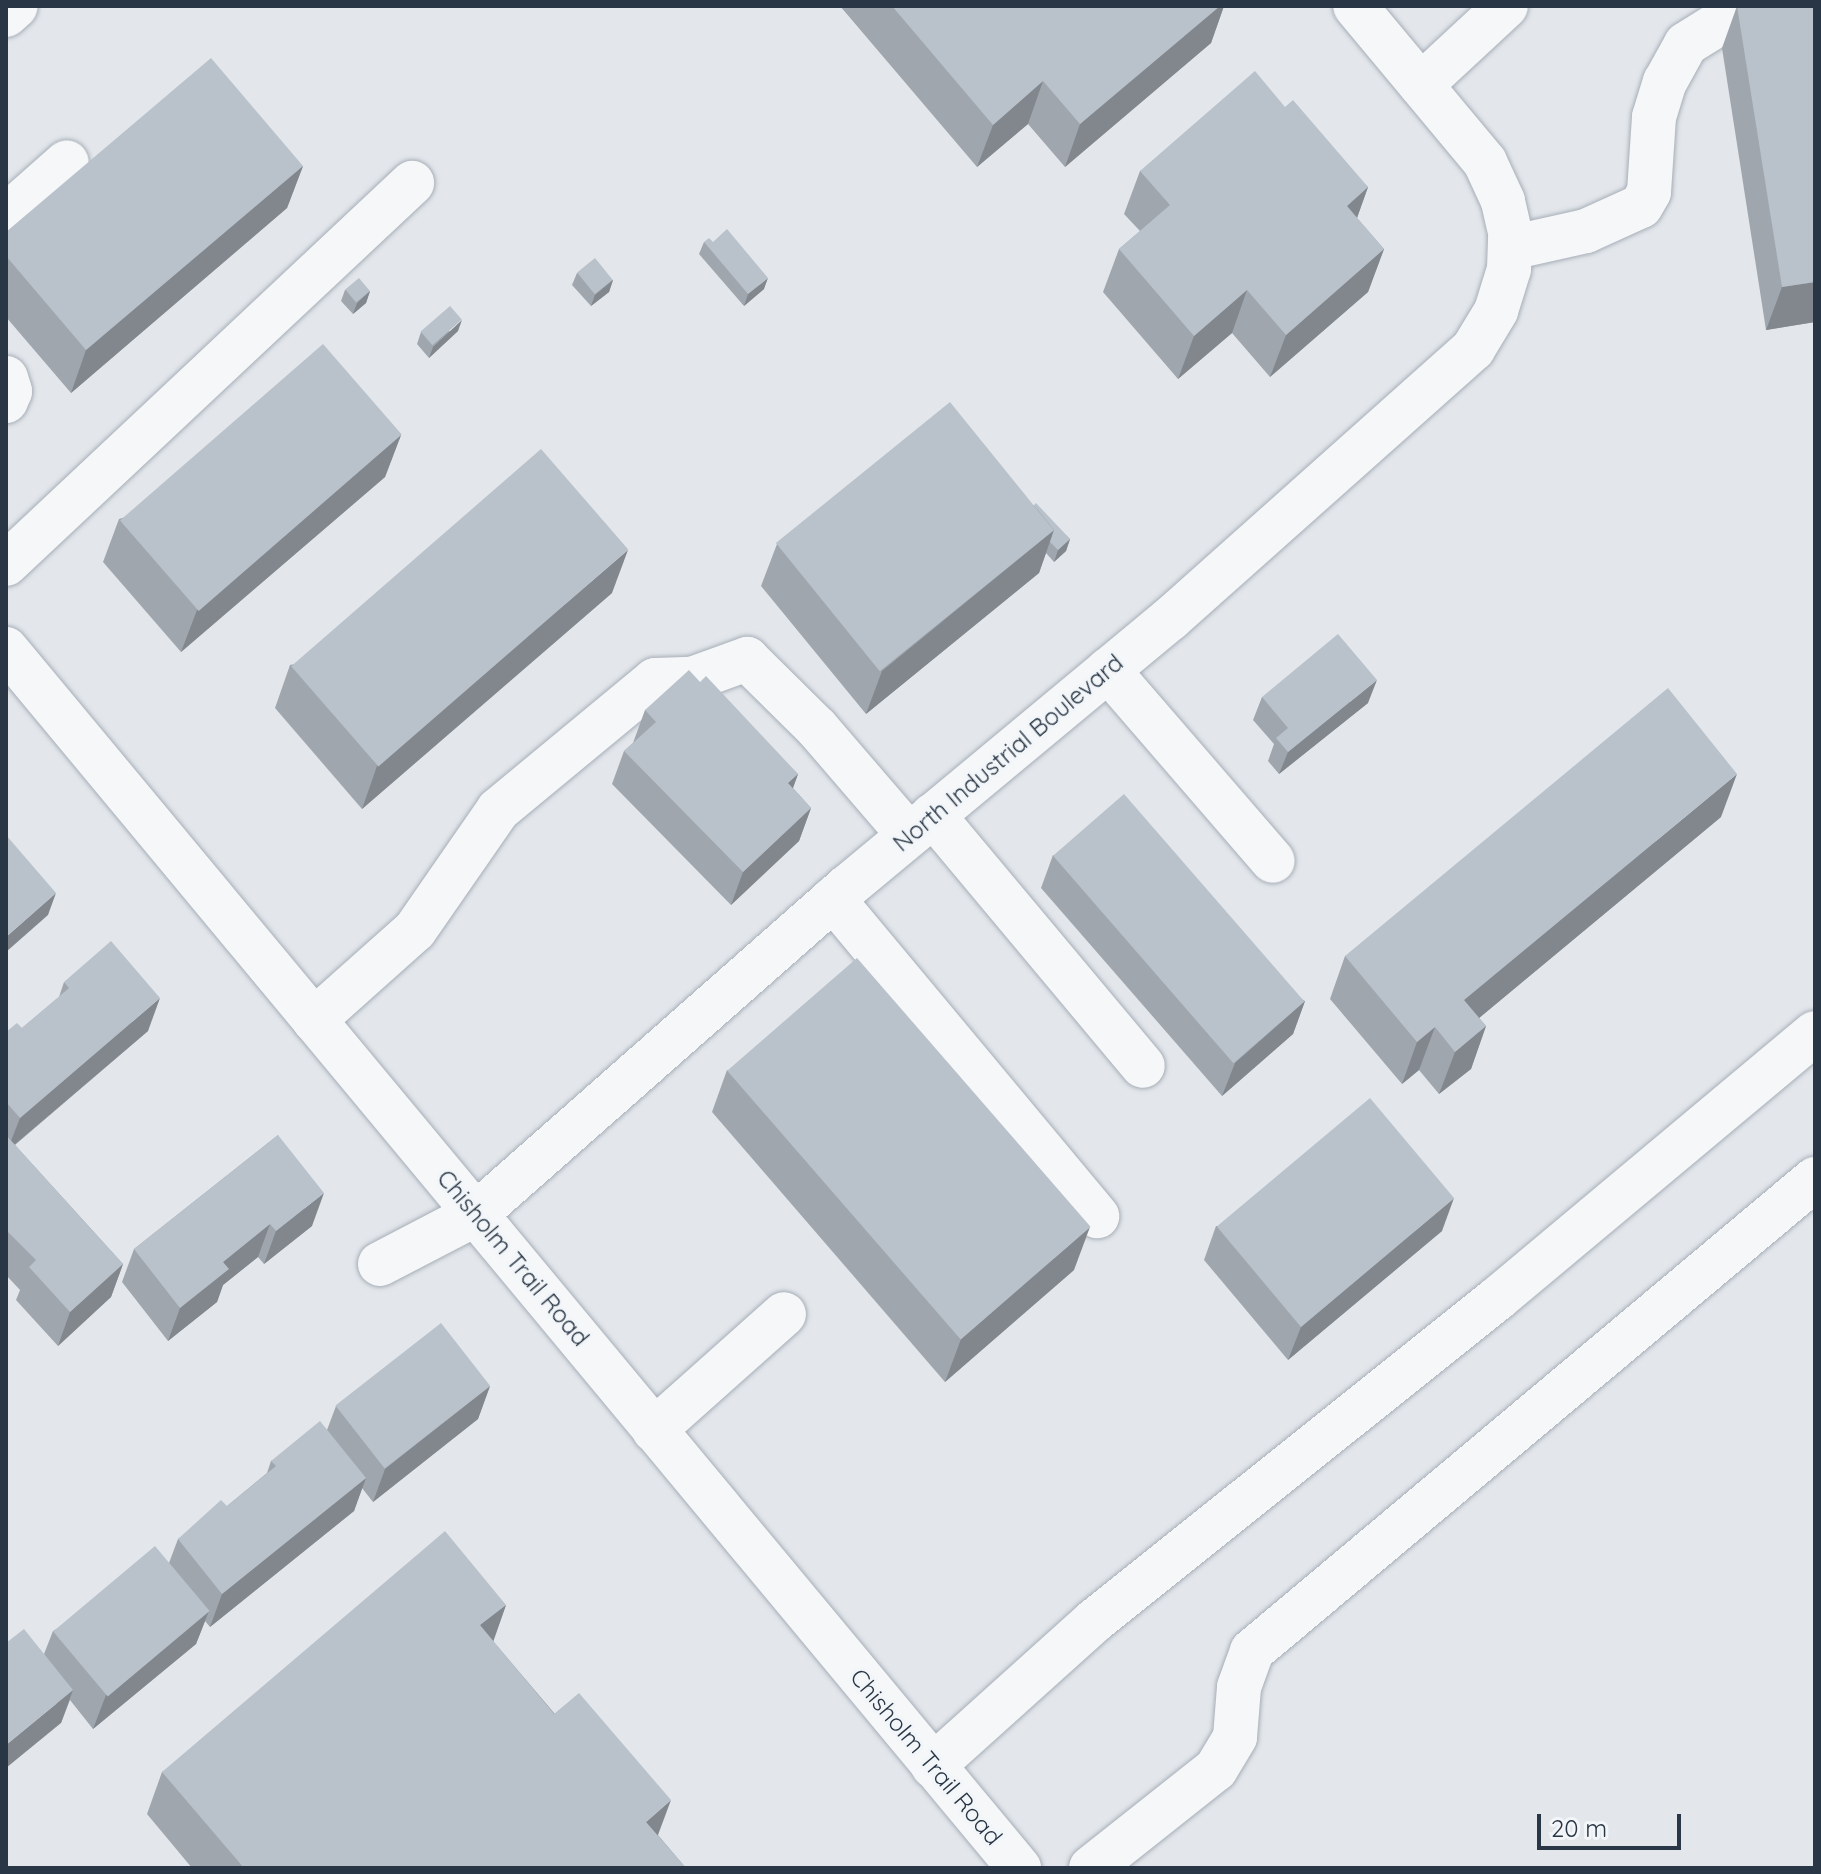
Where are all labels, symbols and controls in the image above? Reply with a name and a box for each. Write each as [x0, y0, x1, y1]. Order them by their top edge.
street label: North Industrial Boulevard [887, 648, 1129, 858]
street label: Chisholm Trail Road [431, 1164, 595, 1352]
street label: Chisholm Trail Road [844, 1663, 1008, 1851]
scale bar [1541, 1798, 1685, 1848]
text: 20 m [1551, 1813, 1607, 1843]

